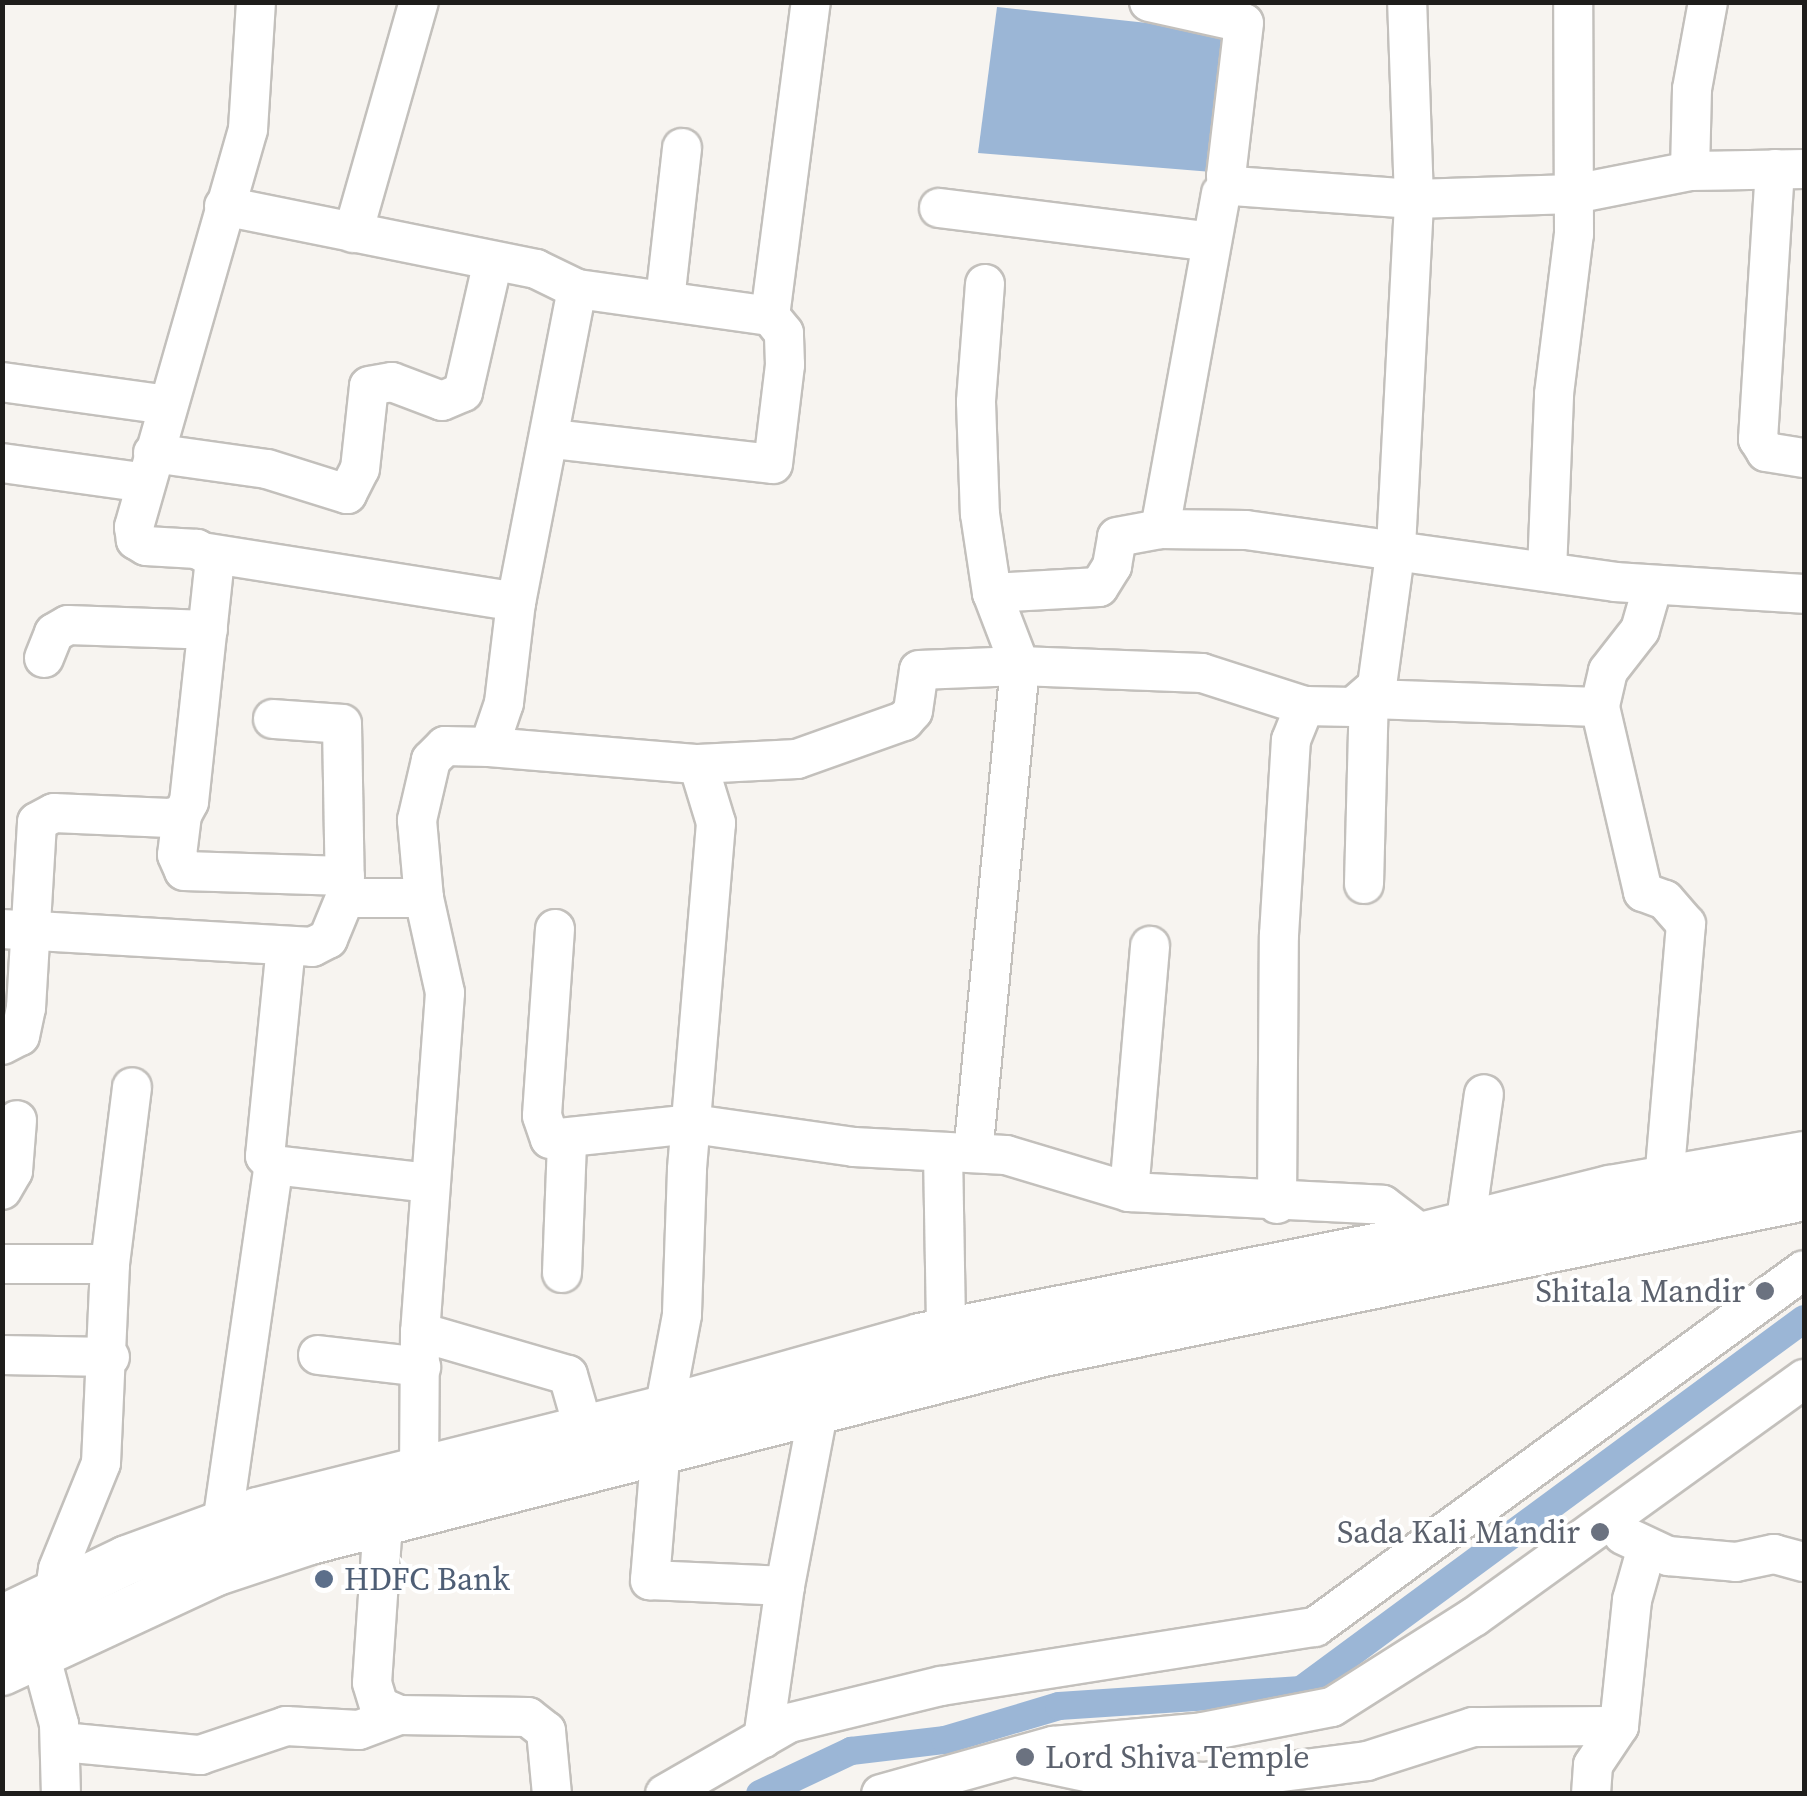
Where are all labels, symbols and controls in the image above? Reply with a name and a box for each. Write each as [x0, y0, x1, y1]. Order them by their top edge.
place label: Shitala Mandir [1536, 1272, 1745, 1310]
marker: Shitala Mandir [1754, 1280, 1776, 1302]
place label: Sada Kali Mandir [1337, 1513, 1580, 1551]
marker: Sada Kali Mandir [1589, 1521, 1611, 1543]
place label: HDFC Bank [344, 1560, 510, 1598]
marker: HDFC Bank [313, 1568, 335, 1590]
place label: Lord Shiva Temple [1045, 1738, 1310, 1776]
marker: Lord Shiva Temple [1014, 1746, 1036, 1768]

